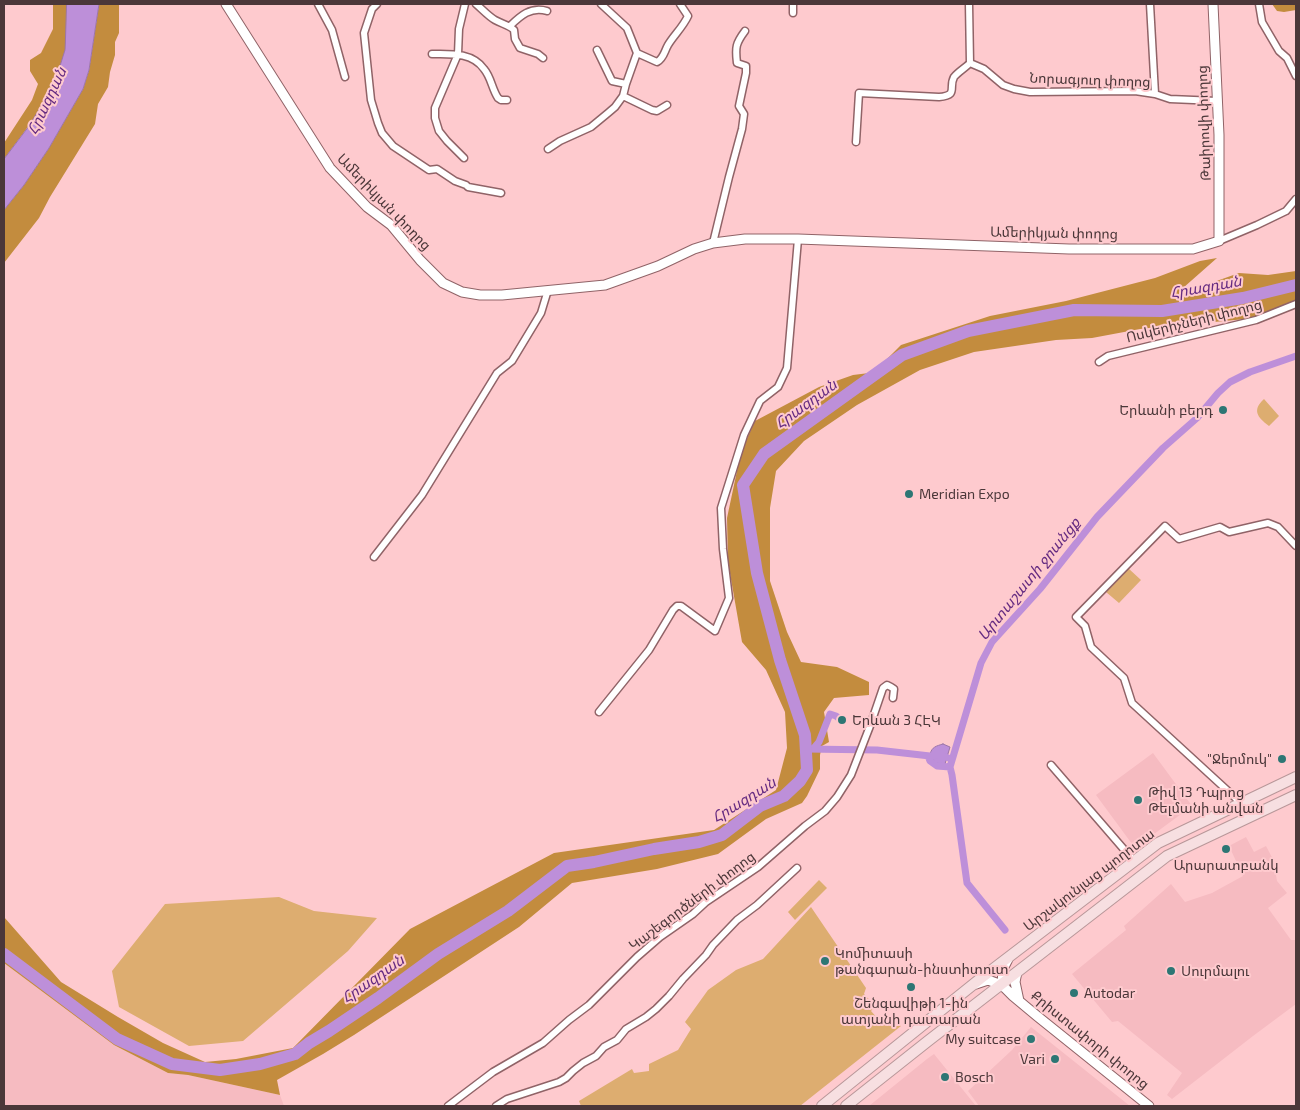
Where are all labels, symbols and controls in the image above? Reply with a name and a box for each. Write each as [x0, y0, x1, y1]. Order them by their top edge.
water label: Հրազդան [24, 65, 70, 137]
street label: Թաիրովի փողոց [1194, 65, 1214, 181]
street label: Նորագյուղ փողոց [1029, 69, 1151, 91]
street label: Ամերիկյան փողոց [333, 150, 435, 254]
street label: Ամերիկյան փողոց [990, 223, 1118, 243]
water label: Հրազդան [1169, 272, 1243, 302]
street label: Ոսկերիչների փողոց [1124, 296, 1264, 346]
water label: Հրազդան [772, 376, 840, 432]
place label: Երևանի բերդ [1119, 402, 1213, 418]
marker: Երևանի բերդ [1217, 404, 1229, 416]
place label: Meridian Expo [919, 486, 1010, 502]
marker: Meridian Expo [903, 488, 915, 500]
water label: Արտաշատի ջրանցք [974, 514, 1084, 644]
place label: Երևան 3 ՀԷԿ [852, 712, 941, 728]
marker: Երևան 3 ՀԷԿ [836, 714, 848, 726]
place label: "Ջերմուկ" [1207, 751, 1272, 767]
marker: "Ջերմուկ" [1276, 753, 1288, 765]
water label: Հրազդան [709, 773, 779, 827]
place label: Թիվ 13 Դպրոց Թելմանի անվան [1148, 784, 1263, 816]
marker: Թիվ 13 Դպրոց Թելմանի անվան [1132, 794, 1144, 806]
street label: Արշակունյաց պողոտա [1020, 825, 1158, 935]
marker: Արարատբանկ [1220, 843, 1232, 855]
street label: Կաշեգործների փողոց [626, 848, 758, 954]
place label: Արարատբանկ [1173, 857, 1279, 873]
place label: Կոմիտասի թանգարան-ինստիտուտ [835, 945, 1009, 978]
water label: Հրազդան [338, 951, 408, 1007]
marker: Կոմիտասի թանգարան-ինստիտուտ [819, 955, 831, 967]
place label: Սուրմալու [1181, 963, 1250, 979]
marker: Սուրմալու [1165, 965, 1177, 977]
marker: Շենգավիթի 1-ին ատյանի դատարան [905, 981, 917, 993]
place label: Autodar [1084, 985, 1135, 1001]
street label: Քրիստափորի փողոց [1028, 987, 1152, 1093]
marker: Autodar [1068, 987, 1080, 999]
place label: Շենգավիթի 1-ին ատյանի դատարան [841, 995, 981, 1028]
place label: My suitcase [945, 1031, 1021, 1047]
marker: My suitcase [1025, 1033, 1037, 1045]
place label: Vari [1020, 1051, 1045, 1067]
marker: Vari [1049, 1053, 1061, 1065]
place label: Bosch [955, 1069, 994, 1085]
marker: Bosch [939, 1071, 951, 1083]

